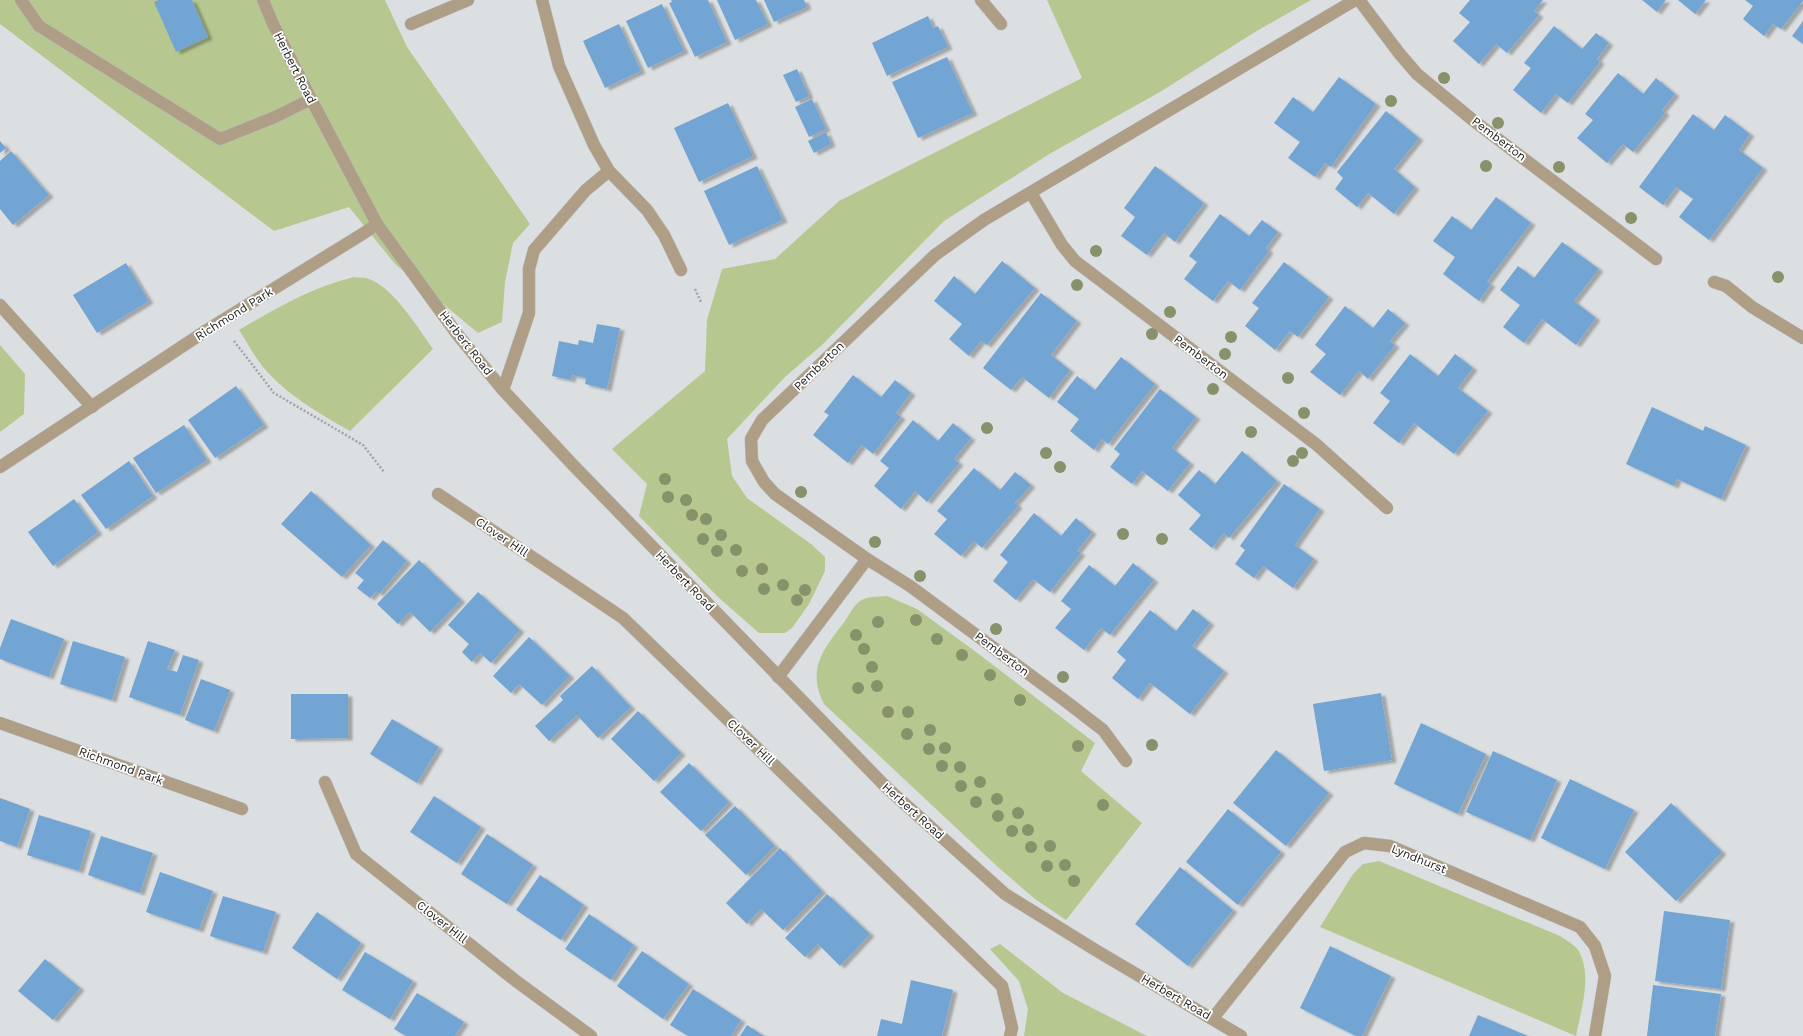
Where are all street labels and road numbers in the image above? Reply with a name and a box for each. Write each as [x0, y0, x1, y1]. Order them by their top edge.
street label: Herbert Road [271, 30, 319, 106]
street label: Pemberton [1469, 114, 1529, 164]
street label: Richmond Park [193, 284, 276, 343]
street label: Herbert Road [436, 308, 496, 378]
street label: Pemberton [1171, 332, 1231, 382]
street label: Pemberton [791, 339, 847, 393]
street label: Clover Hill [473, 514, 531, 560]
street label: Herbert Road [653, 548, 717, 614]
street label: Pemberton [972, 629, 1032, 679]
street label: Clover Hill [724, 716, 778, 768]
street label: Richmond Park [77, 744, 165, 788]
street label: Herbert Road [879, 780, 947, 842]
street label: Lyndhurst [1389, 842, 1449, 876]
street label: Clover Hill [414, 898, 470, 946]
street label: Herbert Road [1139, 971, 1213, 1023]

